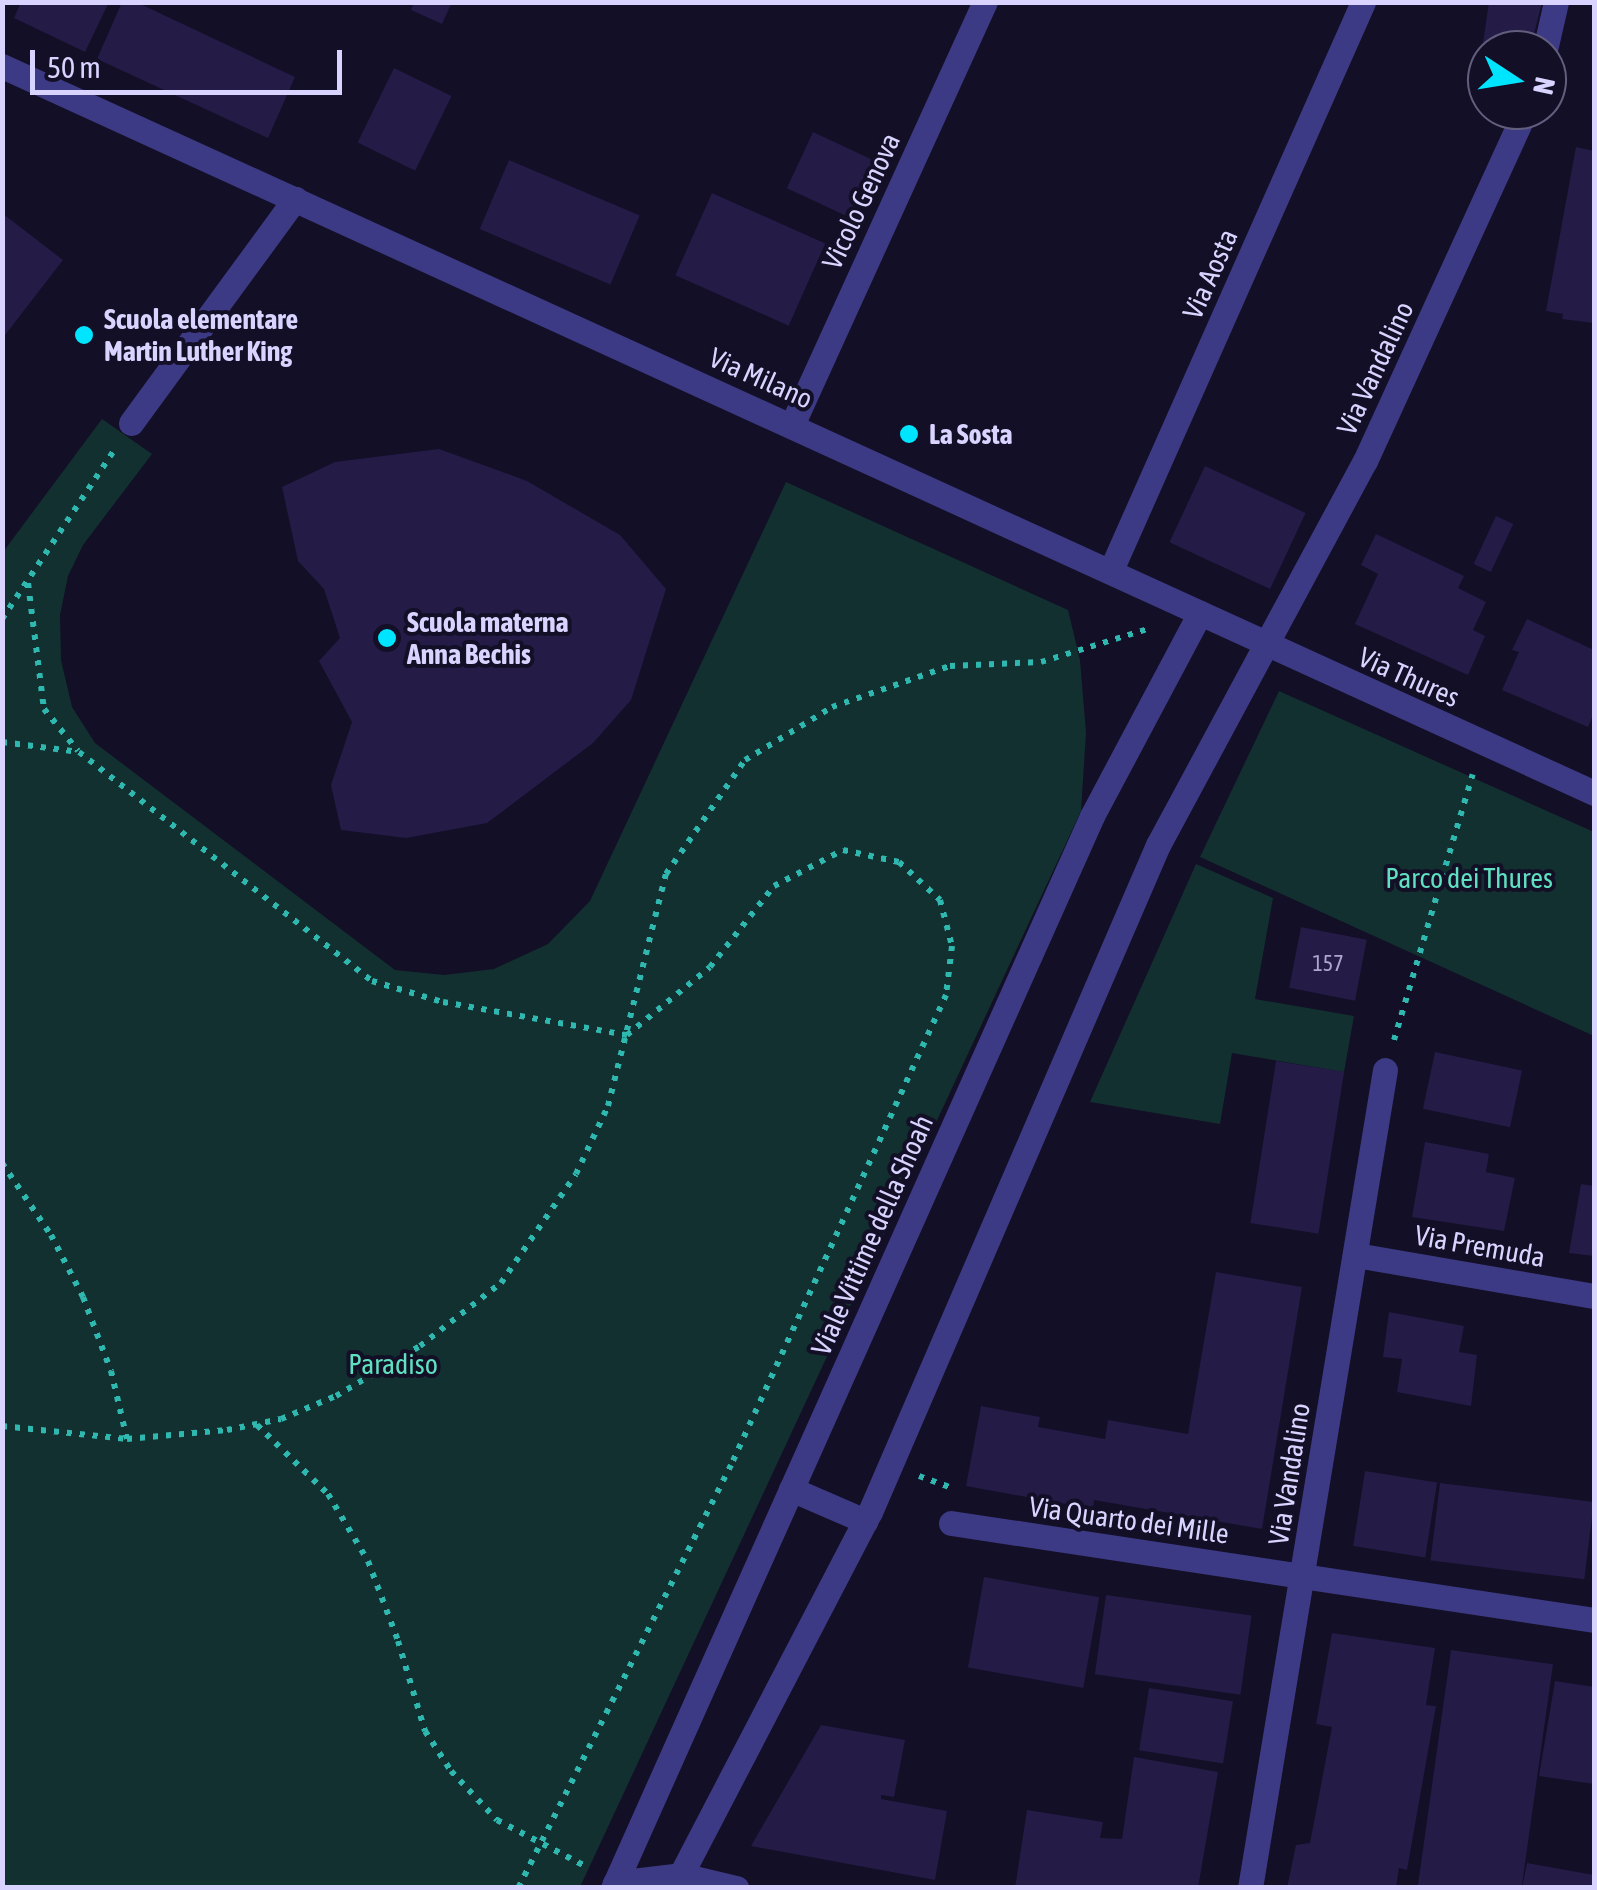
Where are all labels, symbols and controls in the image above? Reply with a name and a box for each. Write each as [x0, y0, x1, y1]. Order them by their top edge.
scale bar [35, 30, 348, 92]
north arrow [1467, 30, 1567, 130]
text: 50 m [47, 50, 101, 84]
text: N [1527, 74, 1562, 97]
street label: Vicolo Genova [815, 128, 907, 274]
street label: Via Aosta [1175, 224, 1245, 324]
street label: Via Vandalino [1329, 296, 1421, 440]
place label: Scuola elementare Martin Luther King [104, 302, 298, 368]
marker: Scuola elementare Martin Luther King [73, 324, 95, 346]
street label: Via Milano [704, 340, 818, 416]
place label: La Sosta [929, 417, 1013, 451]
marker: La Sosta [898, 423, 920, 445]
place label: Scuola materna Anna Bechis [407, 605, 569, 671]
marker: Scuola materna Anna Bechis [376, 627, 398, 649]
street label: Via Thures [1353, 640, 1465, 714]
park label: Parco dei Thures [1385, 861, 1553, 895]
house number: 157 [1312, 951, 1344, 977]
street label: Viale Vittime della Shoah [804, 1110, 940, 1360]
street label: Via Premuda [1412, 1218, 1548, 1274]
park label: Paradiso [348, 1347, 438, 1381]
street label: Via Vandalino [1261, 1401, 1317, 1547]
street label: Via Quarto dei Mille [1027, 1489, 1231, 1551]

